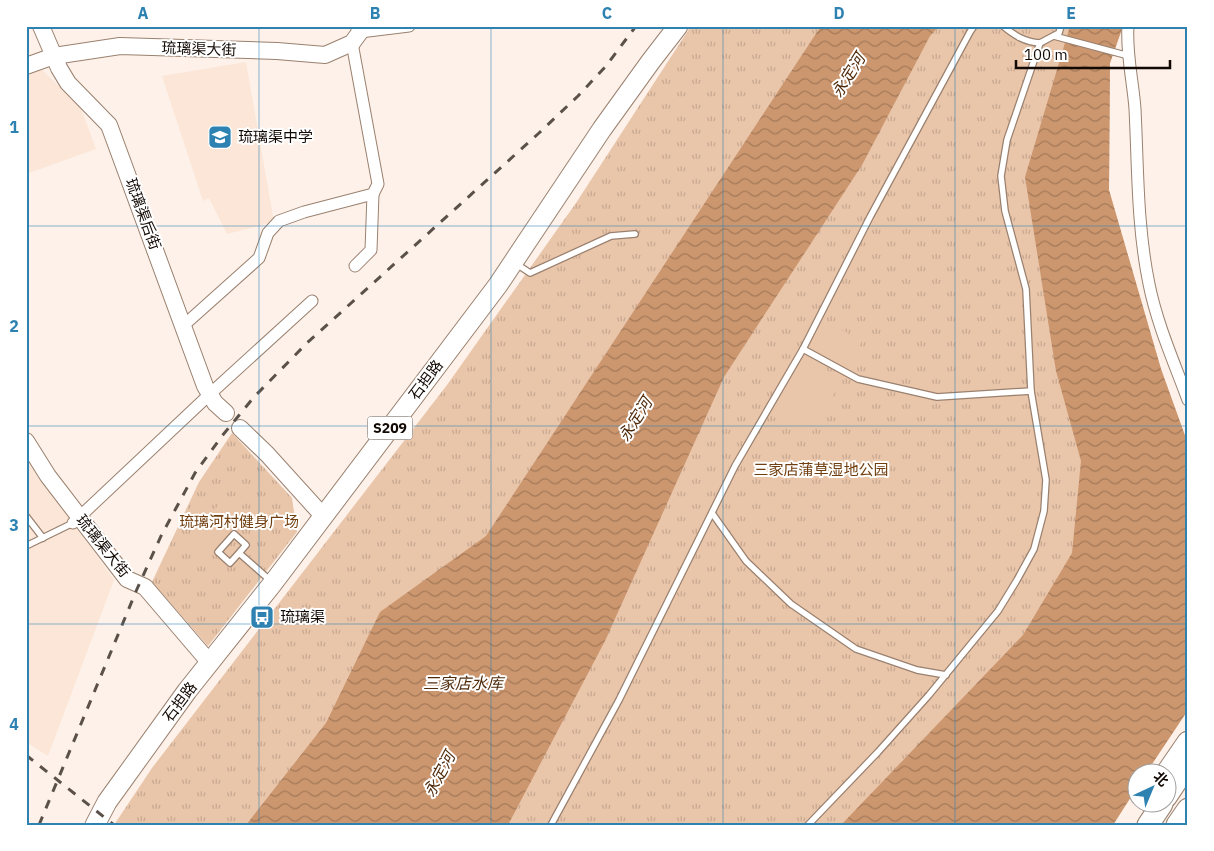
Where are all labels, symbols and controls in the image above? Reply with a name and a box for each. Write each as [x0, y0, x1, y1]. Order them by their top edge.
text: A [138, 3, 149, 23]
text: B [370, 3, 381, 23]
text: C [602, 3, 612, 23]
text: D [833, 3, 845, 23]
text: E [1066, 3, 1076, 23]
street label: 琉璃渠大街 [161, 38, 237, 59]
scale bar [1016, 38, 1170, 70]
text: 100 m [1024, 45, 1068, 64]
water label: 永定河 [827, 47, 871, 101]
text: 1 [9, 117, 19, 137]
school or university icon: 琉璃渠中学 [207, 124, 233, 150]
place label: 琉璃渠中学 [238, 127, 313, 146]
street label: 琉璃渠后街 [122, 175, 165, 252]
text: 2 [9, 316, 19, 336]
street label: 石担路 [404, 356, 447, 403]
water label: 永定河 [614, 391, 658, 445]
road number: S209 [368, 416, 412, 439]
park label: 三家店蒲草湿地公园 [753, 460, 889, 479]
street label: 琉璃渠大街 [72, 511, 134, 581]
park label: 琉璃河村健身广场 [179, 512, 299, 531]
text: 3 [9, 515, 19, 535]
bus stop icon: 琉璃渠 [249, 604, 275, 630]
place label: 琉璃渠 [280, 607, 325, 626]
water label: 三家店水库 [423, 673, 506, 693]
street label: 石担路 [158, 678, 201, 725]
text: 4 [9, 714, 19, 734]
water label: 永定河 [419, 745, 461, 800]
north arrow [1126, 764, 1176, 814]
text: 北 [1150, 767, 1172, 790]

